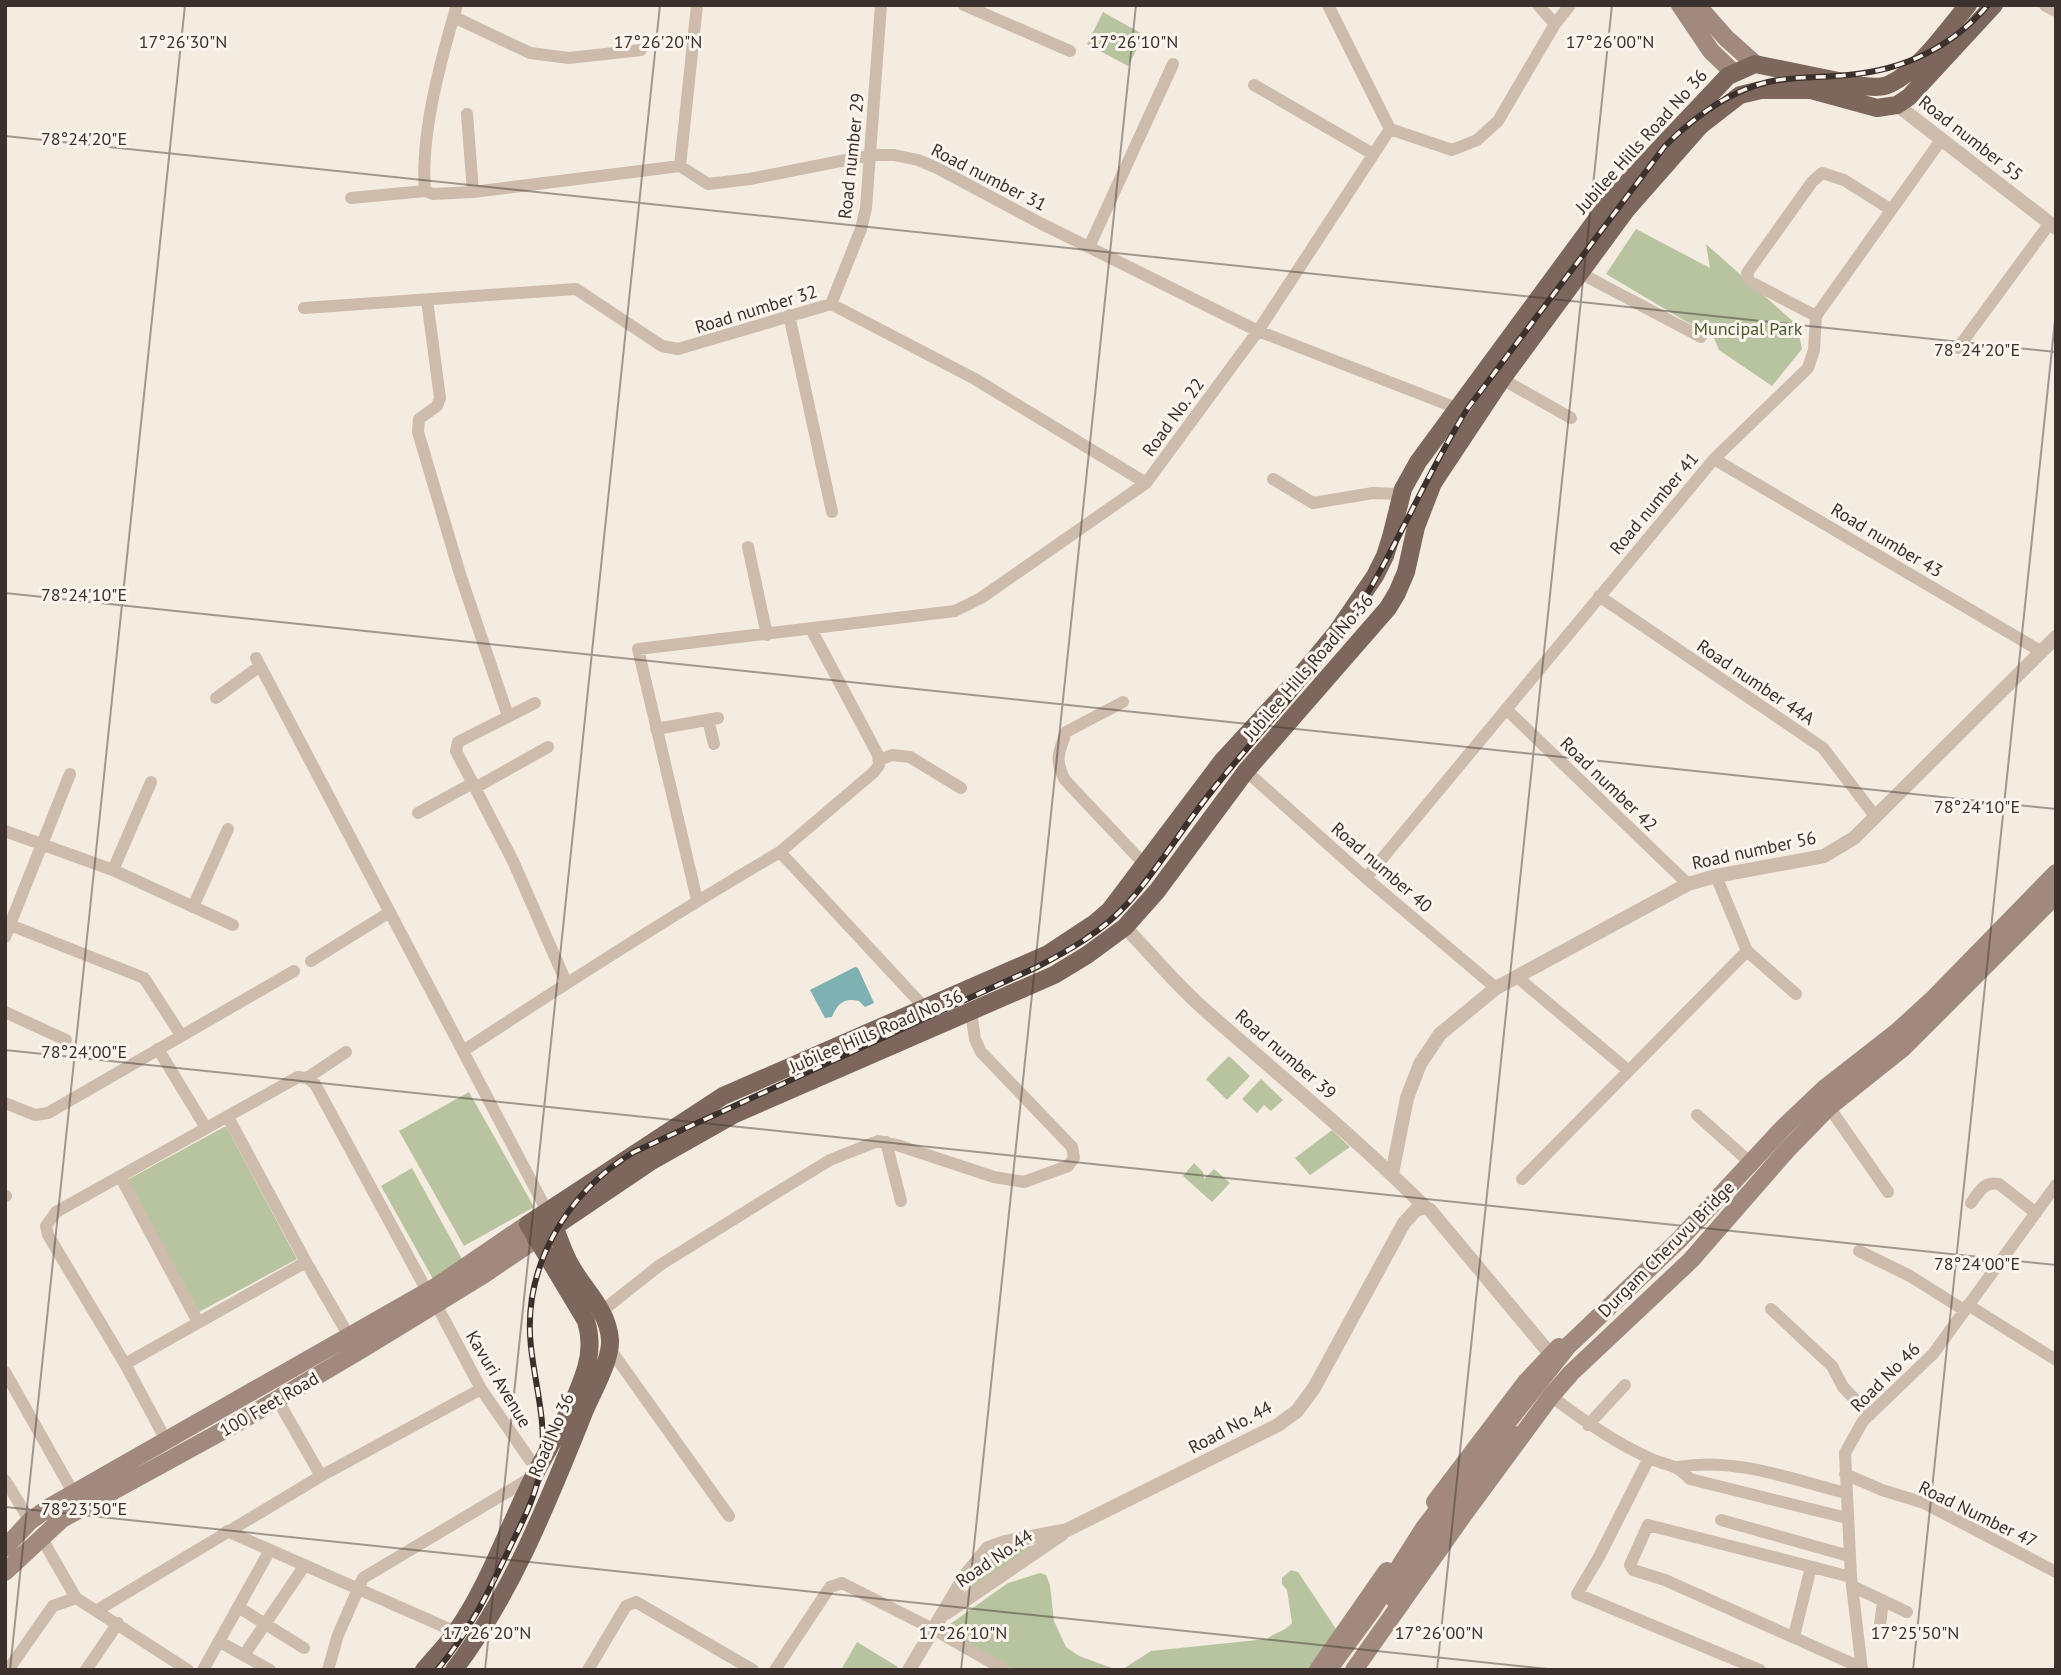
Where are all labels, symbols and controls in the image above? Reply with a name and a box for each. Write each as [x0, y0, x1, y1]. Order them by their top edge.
text: 17°26'30"N [139, 30, 227, 53]
text: 17°26'20"N [614, 30, 702, 53]
text: 17°26'10"N [1090, 30, 1178, 53]
text: 17°26'00"N [1566, 30, 1654, 53]
street label: Jubilee Hills Road No 36 [1569, 64, 1712, 219]
street label: Road number 55 [1914, 90, 2028, 186]
street label: Road number 29 [833, 92, 869, 220]
text: 78°24'20"E [41, 127, 127, 150]
street label: Road number 31 [927, 138, 1051, 216]
street label: Road number 32 [692, 280, 820, 338]
park label: Muncipal Park [1694, 317, 1803, 340]
text: 78°24'20"E [1934, 338, 2020, 361]
street label: Road No. 22 [1137, 373, 1209, 461]
street label: Road number 41 [1605, 447, 1703, 559]
street label: Road number 43 [1827, 498, 1947, 582]
text: 78°24'10"E [41, 583, 127, 606]
street label: Jubilee Hills Road No 36 [1237, 589, 1378, 746]
street label: Road number 44A [1693, 634, 1820, 730]
street label: Road number 42 [1556, 732, 1662, 836]
text: 78°24'10"E [1934, 795, 2020, 818]
street label: Road number 40 [1327, 817, 1437, 917]
street label: Road number 56 [1690, 826, 1818, 874]
street label: Jubilee Hills Road No 36 [785, 984, 966, 1078]
street label: Road number 39 [1231, 1004, 1341, 1104]
text: 78°24'00"E [41, 1040, 127, 1063]
street label: Durgam Cheruvu Bridge [1593, 1176, 1739, 1322]
text: 78°24'00"E [1934, 1252, 2020, 1275]
street label: Kavuri Avenue [461, 1326, 537, 1432]
street label: Road No 46 [1845, 1337, 1925, 1417]
street label: 100 Feet Road [215, 1366, 323, 1442]
street label: Road No 36 [523, 1389, 579, 1481]
street label: Road No. 44 [1184, 1395, 1276, 1459]
street label: Road Number 47 [1915, 1475, 2041, 1553]
text: 78°23'50"E [41, 1497, 127, 1520]
street label: Road No.44 [951, 1524, 1037, 1592]
text: 17°26'20"N [443, 1621, 531, 1644]
text: 17°26'10"N [919, 1621, 1007, 1644]
text: 17°26'00"N [1395, 1621, 1483, 1644]
text: 17°25'50"N [1871, 1621, 1959, 1644]

